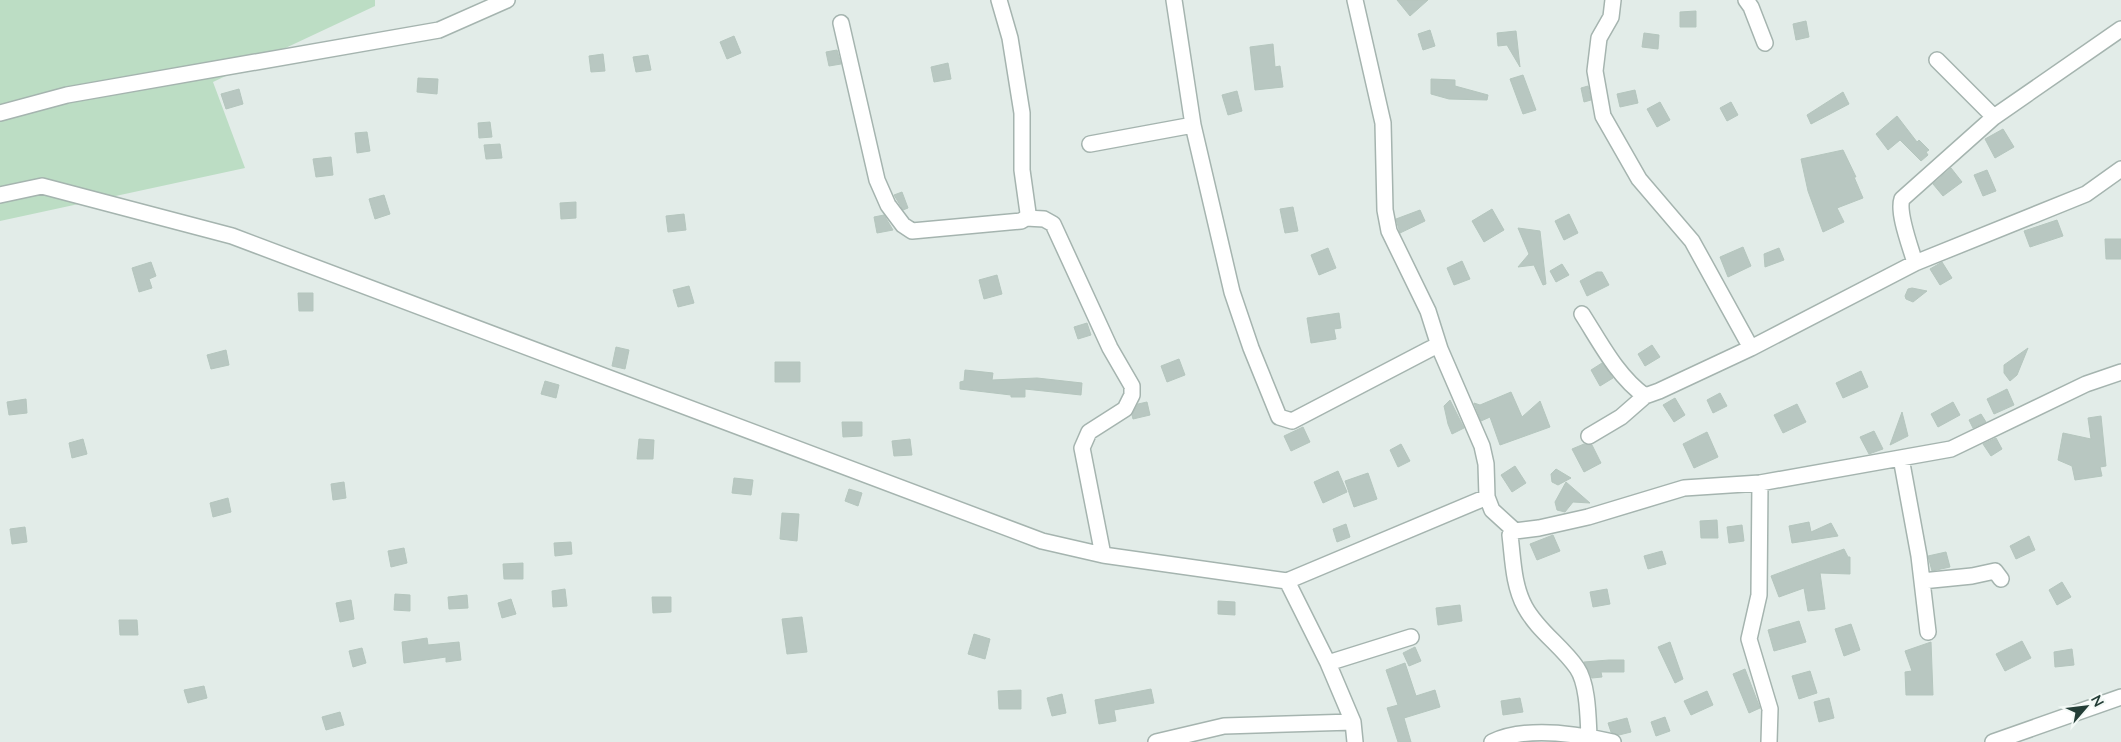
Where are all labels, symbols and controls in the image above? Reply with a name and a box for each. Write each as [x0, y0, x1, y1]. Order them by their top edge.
north arrow [2061, 682, 2111, 732]
text: N [2088, 692, 2108, 709]

